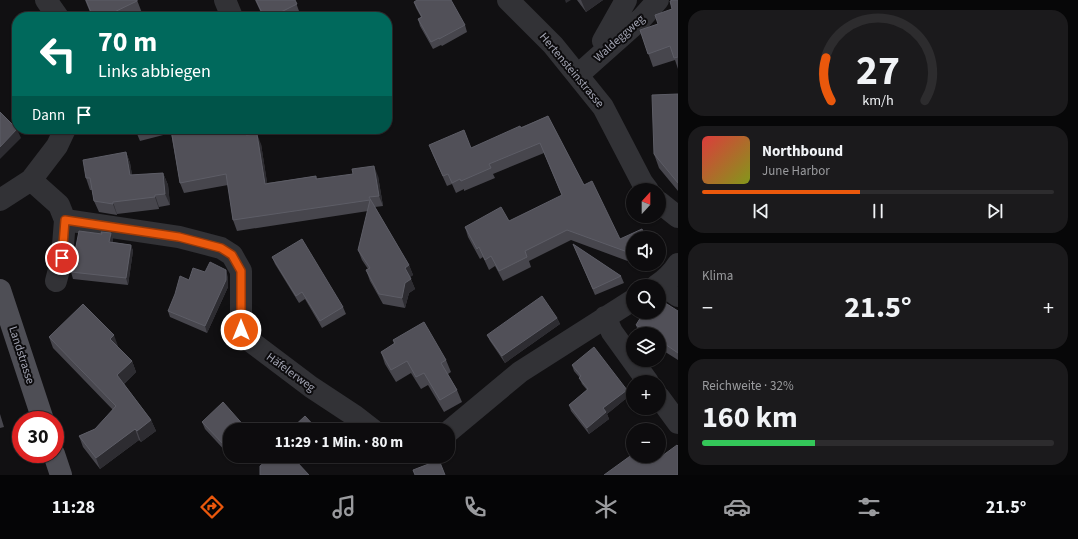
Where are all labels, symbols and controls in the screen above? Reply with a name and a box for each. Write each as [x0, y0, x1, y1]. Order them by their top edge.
street label: Waldeggweg [590, 11, 649, 66]
text: 70 m [98, 22, 157, 62]
icon: left [32, 28, 84, 80]
street label: Hertensteinstrasse [535, 29, 608, 112]
text: 27 [856, 41, 900, 101]
text: Links abbiegen [98, 59, 211, 84]
text: km/h [862, 90, 894, 111]
icon: arrive [73, 104, 95, 126]
text: Dann [32, 105, 65, 126]
text: Northbound [762, 141, 843, 162]
text: June Harbor [762, 162, 830, 180]
north arrow [626, 183, 666, 223]
map controls [626, 183, 666, 463]
icon: previous [750, 200, 772, 222]
icon: pause [867, 200, 889, 222]
icon: next [984, 200, 1006, 222]
button: sound [626, 231, 666, 271]
pin [45, 241, 79, 275]
icon: arrive [51, 247, 73, 269]
text: Klima [702, 267, 733, 285]
button: search [626, 279, 666, 319]
text: 21.5° [844, 286, 912, 329]
text: − [702, 292, 713, 324]
text: + [1043, 292, 1054, 324]
position arrow [220, 309, 262, 351]
street label: Landstrasse [4, 324, 39, 386]
button: layers [626, 327, 666, 367]
street label: Häfelerweg [263, 349, 319, 396]
button: + [626, 375, 666, 415]
text: Reichweite · 32% [702, 377, 794, 395]
text: 160 km [702, 396, 798, 439]
speed limit sign: 30 [12, 411, 64, 463]
button: − [626, 423, 666, 463]
text: 11:29 · 1 Min. · 80 m [275, 432, 403, 453]
icon: directions [198, 493, 226, 521]
icon: music [330, 493, 358, 521]
icon: phone [461, 493, 489, 521]
icon: climate [592, 493, 620, 521]
icon: car [723, 493, 751, 521]
icon: filters [855, 493, 883, 521]
text: 11:28 [52, 495, 95, 520]
text: 21.5° [986, 495, 1026, 520]

